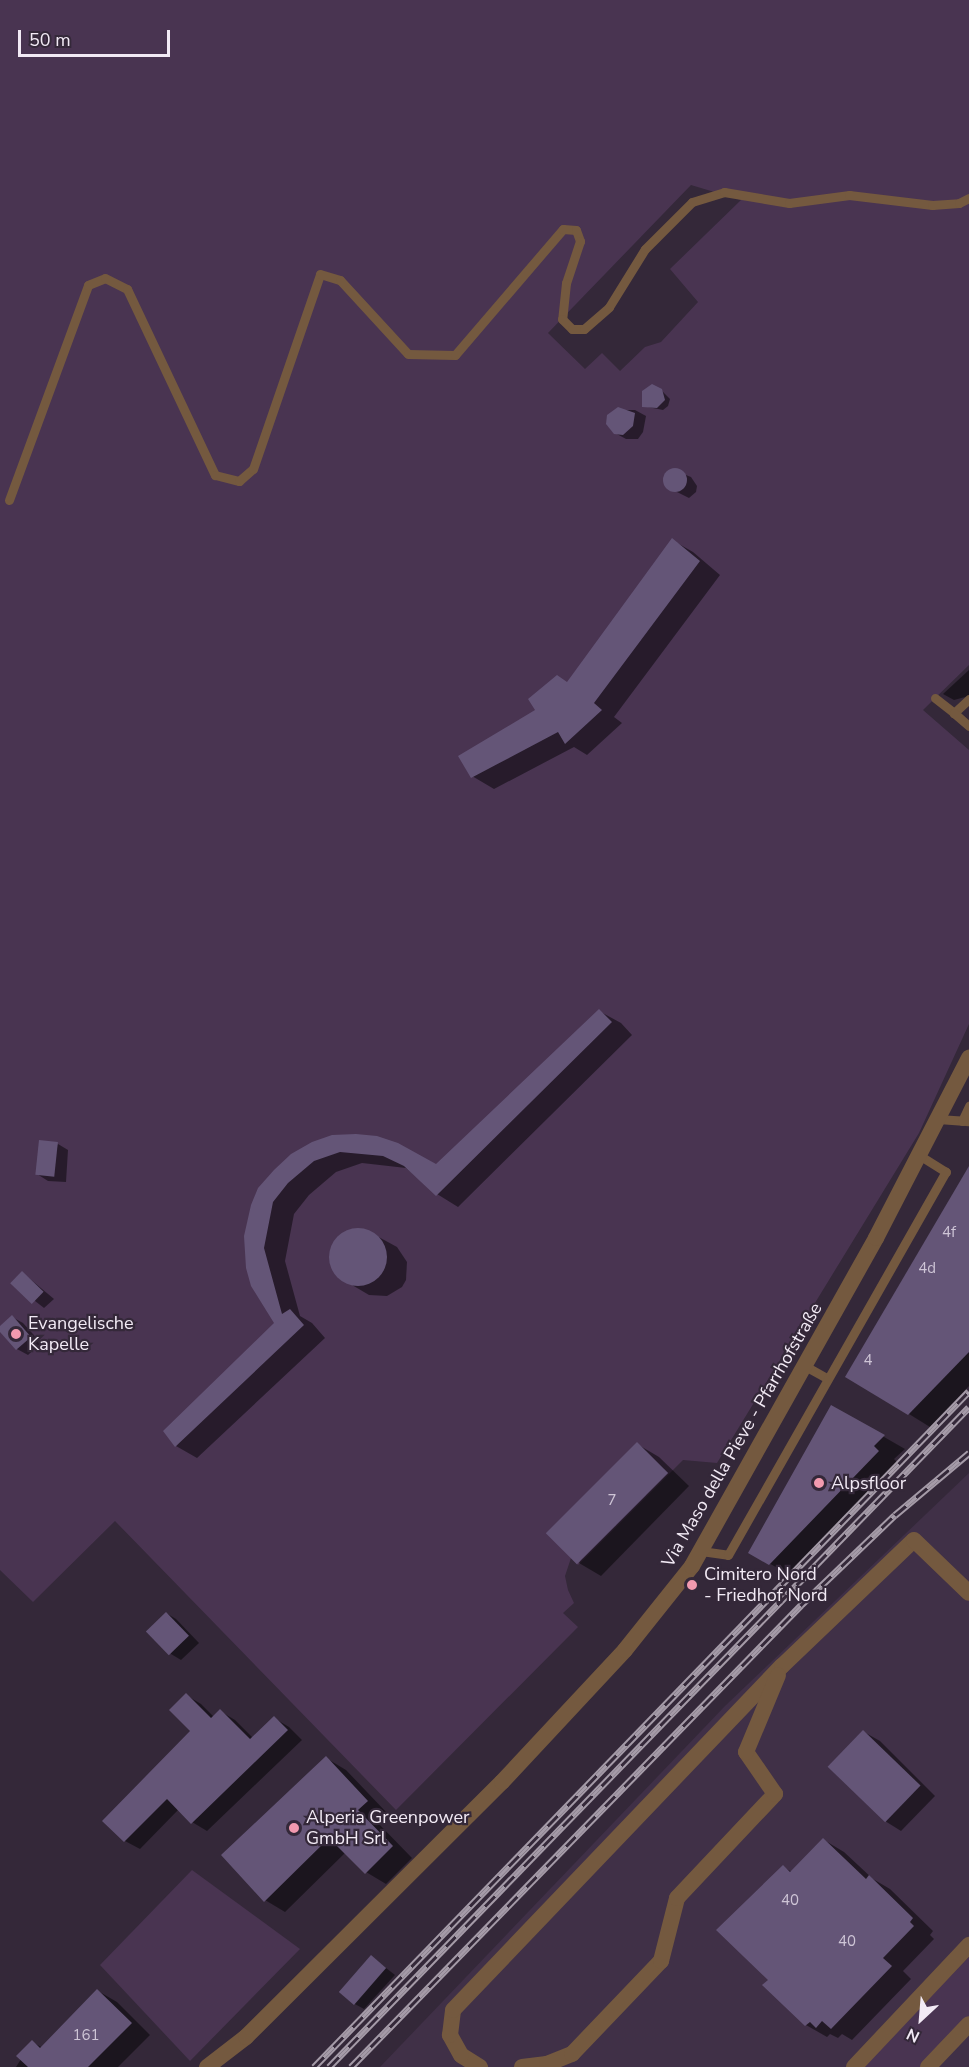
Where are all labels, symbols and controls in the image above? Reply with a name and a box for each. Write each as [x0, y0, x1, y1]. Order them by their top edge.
scale bar [21, 18, 172, 56]
text: 50 m [29, 28, 71, 52]
house number: 4f [942, 1224, 956, 1242]
house number: 4d [918, 1260, 936, 1278]
street label: Via Maso della Pieve - Pfarrhofstraße [657, 1299, 827, 1571]
place label: Evangelische Kapelle [28, 1313, 134, 1356]
marker: Evangelische Kapelle [9, 1327, 23, 1341]
house number: 4 [864, 1352, 872, 1370]
place label: Alpsfloor [831, 1472, 906, 1494]
marker: Alpsfloor [812, 1476, 826, 1490]
house number: 7 [608, 1492, 616, 1510]
place label: Cimitero Nord - Friedhof Nord [704, 1564, 828, 1606]
marker: Cimitero Nord - Friedhof Nord [685, 1578, 699, 1592]
place label: Alperia Greenpower GmbH Srl [306, 1807, 469, 1850]
marker: Alperia Greenpower GmbH Srl [287, 1821, 301, 1835]
house number: 40 [781, 1892, 799, 1910]
house number: 40 [838, 1933, 856, 1951]
north arrow [891, 1989, 951, 2049]
text: N [903, 2023, 923, 2048]
house number: 161 [73, 2027, 99, 2045]

